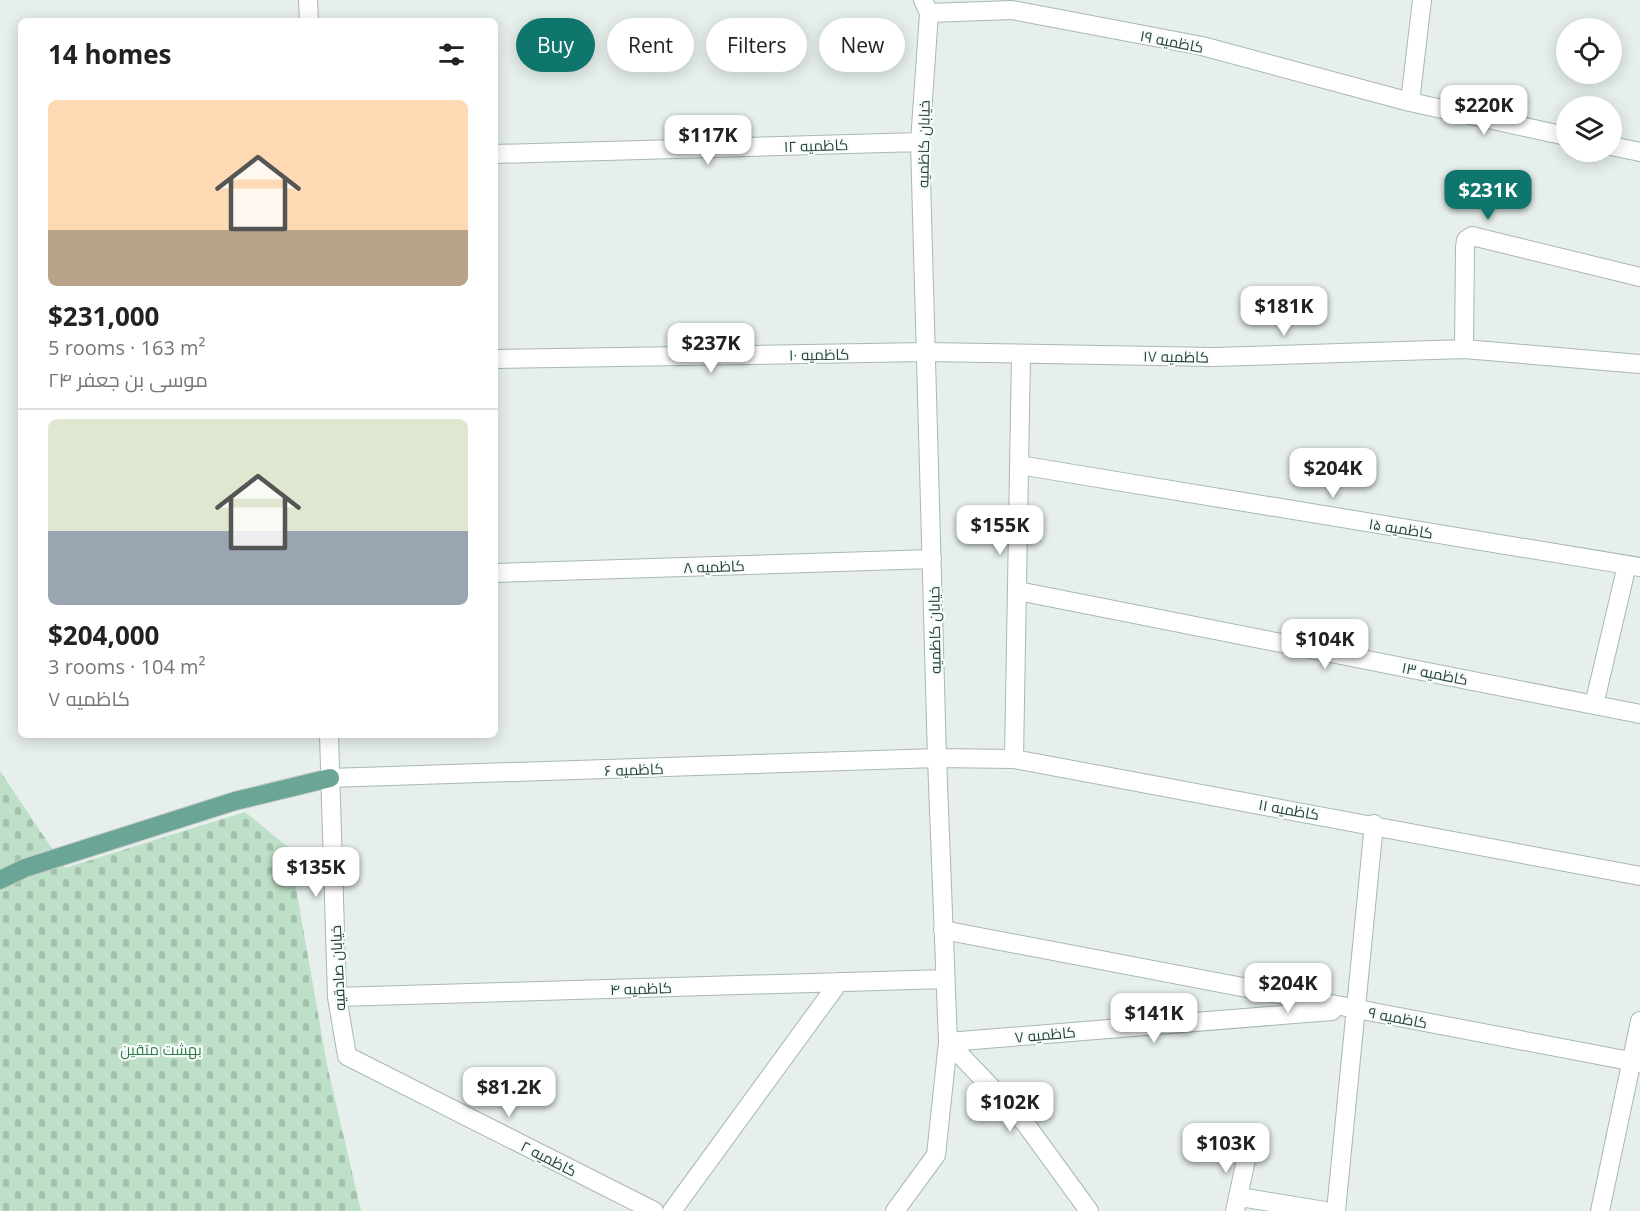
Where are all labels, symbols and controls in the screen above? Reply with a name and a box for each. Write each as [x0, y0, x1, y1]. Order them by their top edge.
chip: Buy [516, 18, 595, 72]
chip: Rent [607, 18, 694, 72]
chip: Filters [706, 18, 807, 72]
chip: New [819, 18, 905, 72]
map controls [1556, 18, 1622, 162]
button: locate [1556, 18, 1622, 84]
street label: کاظمیه ۱۹ [1138, 25, 1206, 57]
text: 14 homes [48, 36, 172, 72]
icon: filters [435, 38, 468, 71]
pin: $220K [1442, 85, 1526, 136]
text: $220K [1454, 91, 1514, 118]
button: layers [1556, 96, 1622, 162]
street label: خیابان کاظمیه [912, 100, 935, 188]
pin: $117K [666, 115, 750, 166]
text: $117K [678, 121, 738, 148]
street label: کاظمیه ۱۲ [783, 134, 849, 156]
icon: home [204, 139, 312, 247]
pin: $231K [1446, 170, 1530, 221]
text: $231K [1458, 176, 1518, 203]
pin: $181K [1242, 286, 1326, 337]
text: $181K [1254, 292, 1314, 319]
text: $231,000 [48, 298, 159, 334]
pin: $237K [669, 323, 753, 374]
text: $237K [681, 329, 741, 356]
text: 5 rooms · 163 m² [48, 334, 206, 361]
street label: کاظمیه ۱۰ [789, 343, 849, 365]
street label: کاظمیه ۱۷ [1143, 345, 1209, 367]
text: موسی بن جعفر ۲۴ [48, 366, 208, 393]
pin: $204K [1291, 448, 1375, 499]
text: $204K [1303, 454, 1363, 481]
icon: home [204, 458, 312, 566]
pin: $155K [958, 505, 1042, 556]
text: $155K [970, 511, 1030, 538]
street label: کاظمیه ۱۵ [1367, 513, 1435, 543]
street label: کاظمیه ۸ [683, 555, 745, 577]
street label: خیابان کاظمیه [923, 586, 946, 674]
text: $204,000 [48, 617, 159, 653]
pin: $104K [1283, 619, 1367, 670]
text: $104K [1295, 625, 1355, 652]
text: 3 rooms · 104 m² [48, 653, 206, 680]
street label: کاظمیه ۱۳ [1400, 657, 1470, 689]
text: کاظمیه ۷ [48, 685, 130, 712]
street label: کاظمیه ۶ [604, 758, 664, 780]
street label: کاظمیه ۱۱ [1257, 794, 1321, 824]
pin: $135K [274, 847, 358, 898]
text: $135K [286, 853, 346, 880]
street label: خیابان صادقیه [325, 925, 350, 1011]
pin: $204K [1246, 963, 1330, 1014]
text: $204K [1258, 969, 1318, 996]
street label: کاظمیه ۴ [610, 977, 672, 999]
pin: $141K [1112, 993, 1196, 1044]
text: $141K [1124, 999, 1184, 1026]
street label: کاظمیه ۹ [1367, 1001, 1429, 1033]
street label: کاظمیه ۷ [1014, 1021, 1076, 1047]
park label: بهشت متقین [120, 1039, 202, 1060]
pin: $81.2K [460, 1067, 558, 1118]
text: $81.2K [477, 1073, 541, 1100]
pin: $102K [968, 1082, 1052, 1133]
text: $102K [980, 1088, 1040, 1115]
pin: $103K [1184, 1123, 1268, 1174]
text: $103K [1196, 1129, 1256, 1156]
street label: کاظمیه ۲ [518, 1135, 580, 1181]

